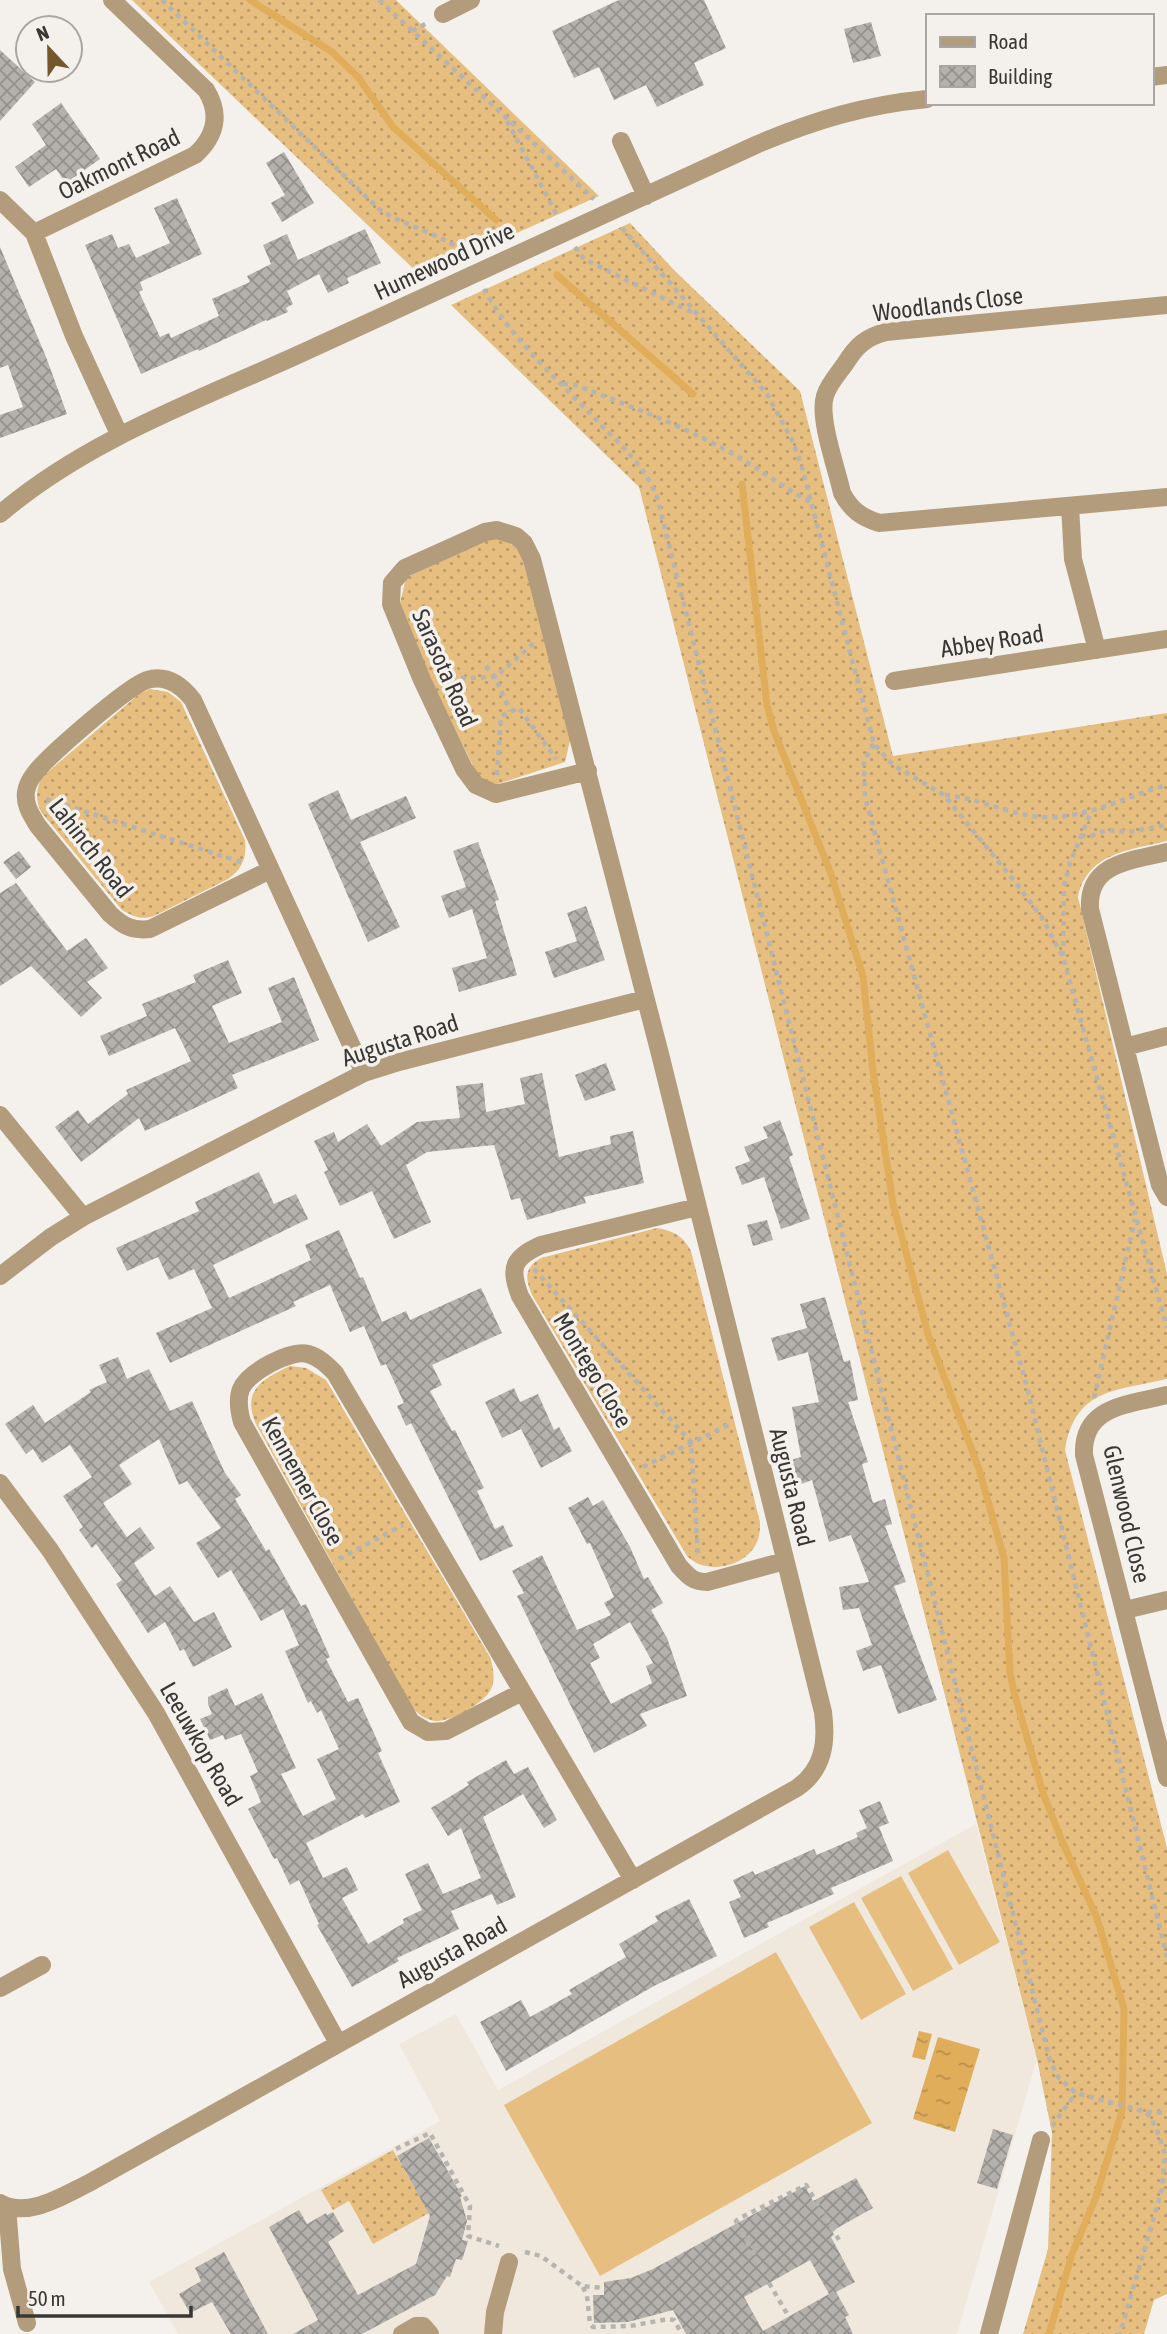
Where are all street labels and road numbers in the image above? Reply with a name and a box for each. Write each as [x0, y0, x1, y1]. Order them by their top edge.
street label: Oakmont Road [54, 123, 184, 205]
street label: Humewood Drive [370, 217, 518, 305]
street label: Woodlands Close [872, 281, 1024, 327]
street label: Sarasota Road [407, 605, 483, 731]
street label: Abbey Road [938, 620, 1046, 662]
street label: Lahinch Road [44, 793, 138, 903]
street label: Augusta Road [338, 1008, 462, 1072]
street label: Montego Close [548, 1308, 638, 1432]
street label: Kennemer Close [257, 1412, 349, 1550]
street label: Augusta Road [764, 1425, 820, 1549]
street label: Glenwood Close [1098, 1443, 1156, 1585]
street label: Leeuwkop Road [155, 1677, 247, 1811]
street label: Augusta Road [393, 1911, 511, 1993]

